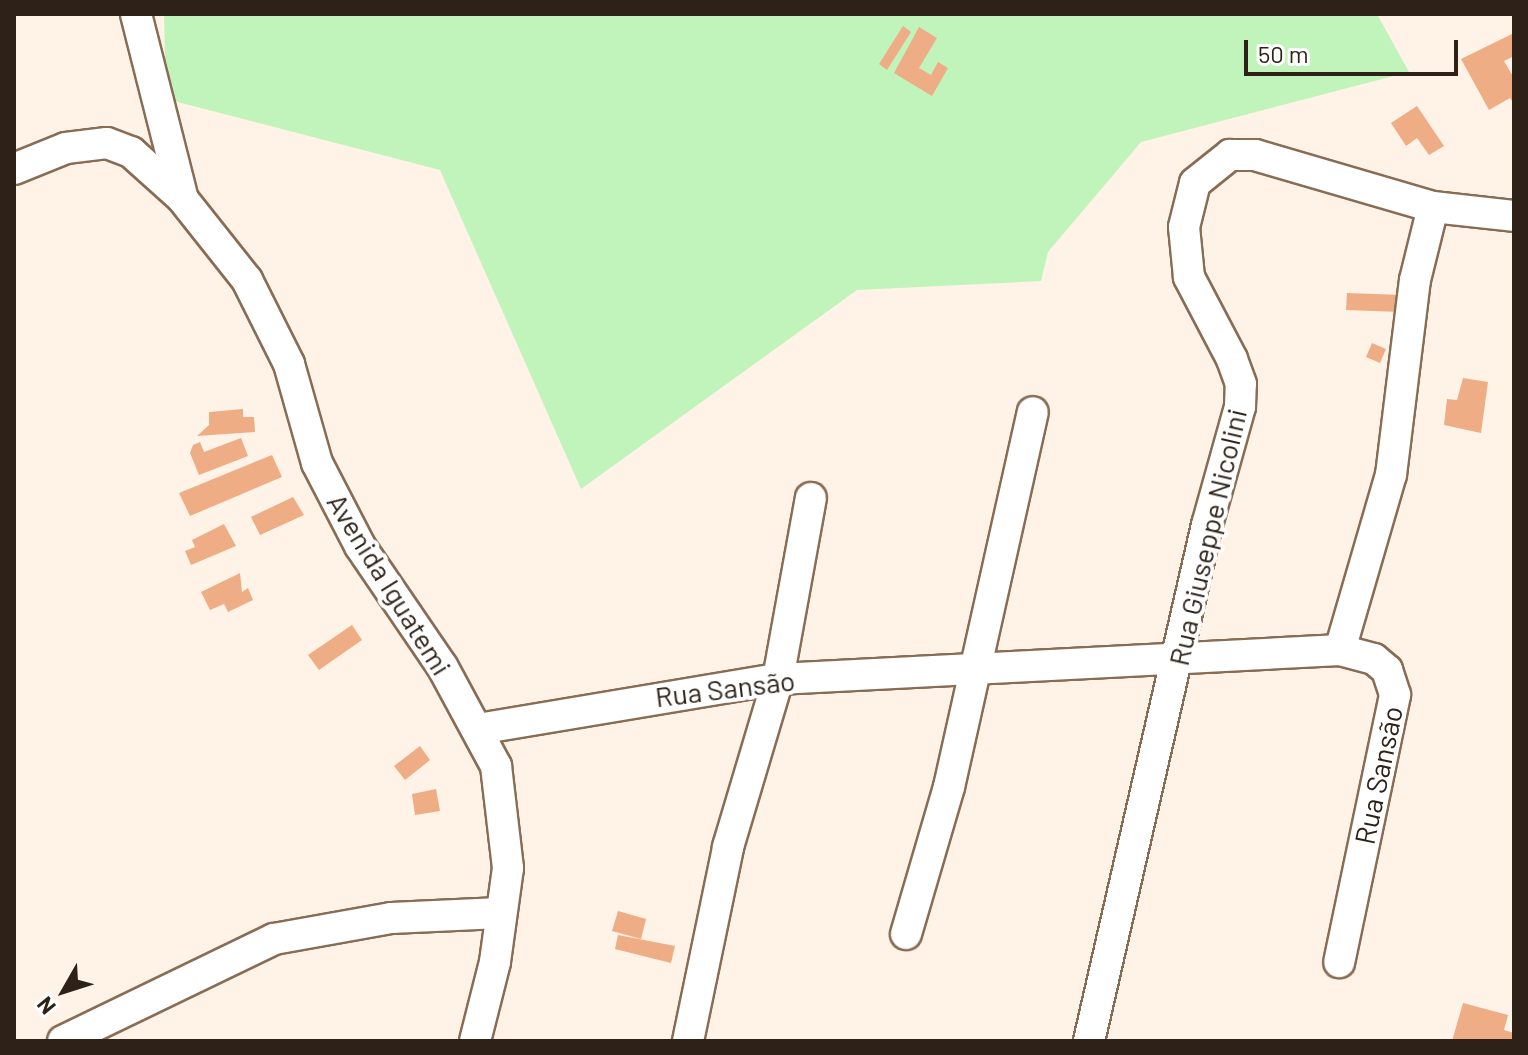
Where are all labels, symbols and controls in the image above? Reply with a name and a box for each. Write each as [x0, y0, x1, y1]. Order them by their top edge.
scale bar [1248, 24, 1462, 74]
text: 50 m [1258, 39, 1309, 68]
street label: Rua Giuseppe Nicolini [1161, 405, 1253, 669]
street label: Avenida Iguatemi [321, 487, 459, 681]
street label: Rua Sansão [653, 663, 797, 713]
street label: Rua Sansão [1347, 703, 1409, 847]
north arrow [24, 951, 104, 1031]
text: N [31, 992, 60, 1020]

